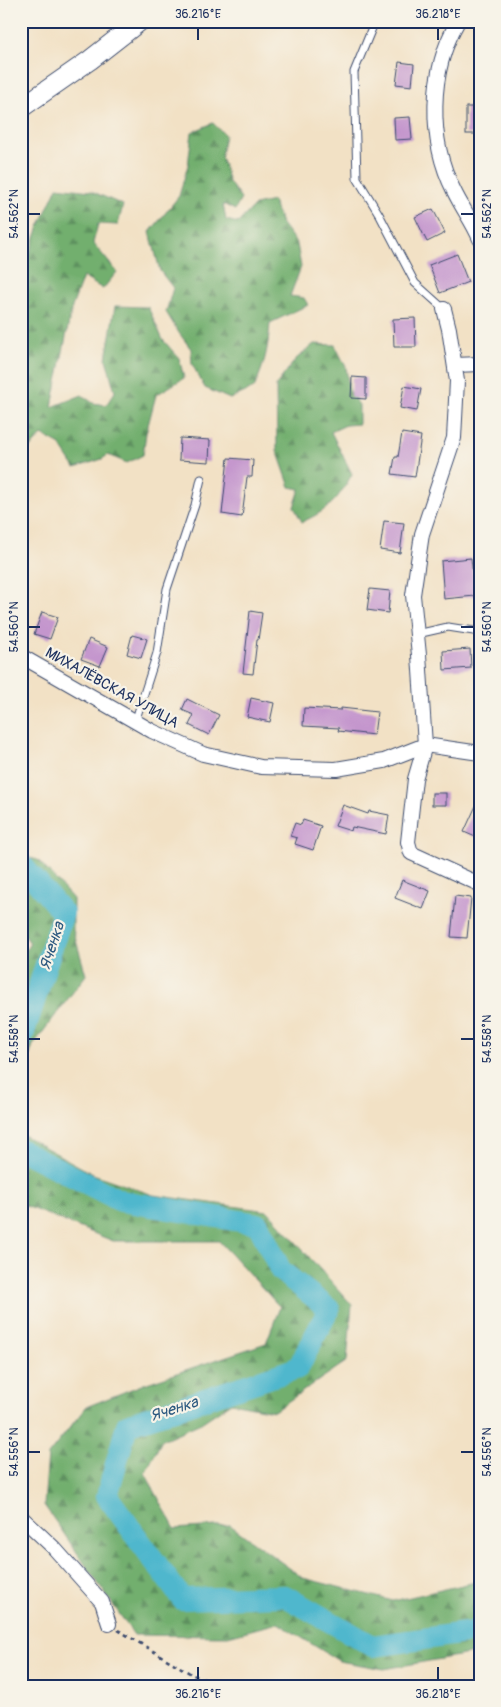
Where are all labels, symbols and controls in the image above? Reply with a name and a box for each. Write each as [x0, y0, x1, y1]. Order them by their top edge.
text: 36.216°E [175, 7, 221, 22]
text: 36.218°E [415, 7, 461, 22]
text: 54.562°N [7, 189, 22, 239]
text: 54.562°N [480, 189, 495, 239]
text: 54.560°N [7, 601, 22, 653]
text: 54.560°N [480, 601, 495, 653]
street label: МИХАЛЁВСКАЯ УЛИЦА [42, 643, 182, 733]
water label: Яченка [35, 918, 70, 972]
text: 54.558°N [7, 1015, 22, 1063]
text: 54.558°N [480, 1015, 495, 1063]
water label: Яченка [148, 1391, 202, 1426]
text: 54.556°N [7, 1427, 22, 1477]
text: 54.556°N [480, 1427, 495, 1477]
text: 36.216°E [175, 1687, 221, 1702]
text: 36.218°E [415, 1687, 461, 1702]

